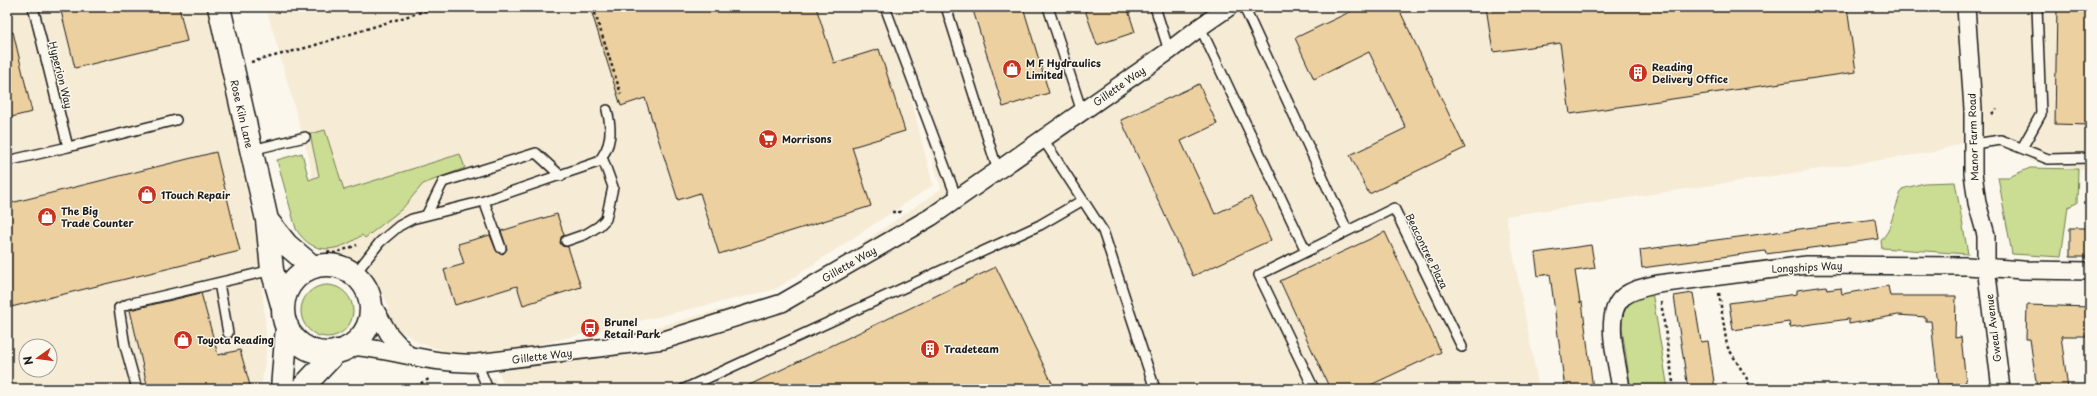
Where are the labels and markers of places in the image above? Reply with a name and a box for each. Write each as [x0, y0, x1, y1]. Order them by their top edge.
place label: M F Hydraulics Limited [1026, 55, 1101, 82]
shop icon: M F Hydraulics Limited [1001, 58, 1023, 80]
place label: Reading Delivery Office [1652, 59, 1728, 87]
building icon: Reading Delivery Office [1627, 62, 1649, 84]
supermarket icon: Morrisons [757, 128, 779, 150]
place label: Morrisons [782, 131, 832, 146]
shop icon: 1Touch Repair [136, 184, 158, 206]
place label: 1Touch Repair [161, 187, 231, 202]
place label: The Big Trade Counter [61, 203, 135, 230]
shop icon: The Big Trade Counter [36, 206, 58, 228]
place label: Brunel Retail Park [604, 314, 661, 341]
bus stop icon: Brunel Retail Park [579, 317, 601, 339]
shop icon: Toyota Reading [172, 329, 194, 351]
place label: Toyota Reading [197, 332, 274, 347]
building icon: Tradeteam [919, 338, 941, 360]
place label: Tradeteam [944, 341, 999, 356]

